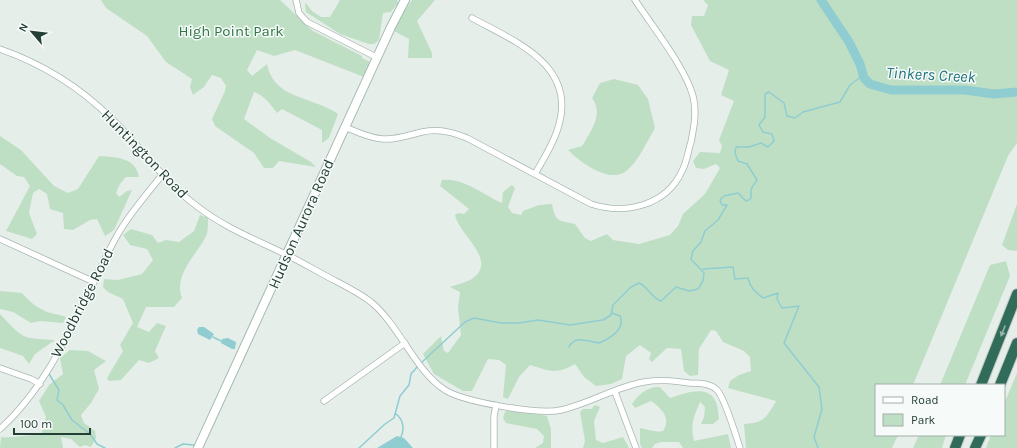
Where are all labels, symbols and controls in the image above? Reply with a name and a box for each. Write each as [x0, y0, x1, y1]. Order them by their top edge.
north arrow [12, 12, 52, 52]
text: N [16, 21, 31, 34]
park label: High Point Park [178, 22, 284, 40]
water label: Tinkers Creek [886, 63, 977, 86]
street label: Huntington Road [98, 106, 192, 202]
street label: Hudson Aurora Road [264, 156, 338, 292]
street label: Woodbridge Road [47, 245, 117, 361]
one-way arrow [999, 325, 1005, 337]
legend [875, 384, 1005, 436]
text: Road [911, 393, 939, 407]
scale bar [14, 410, 90, 436]
text: Park [911, 413, 936, 427]
text: 100 m [20, 417, 52, 431]

